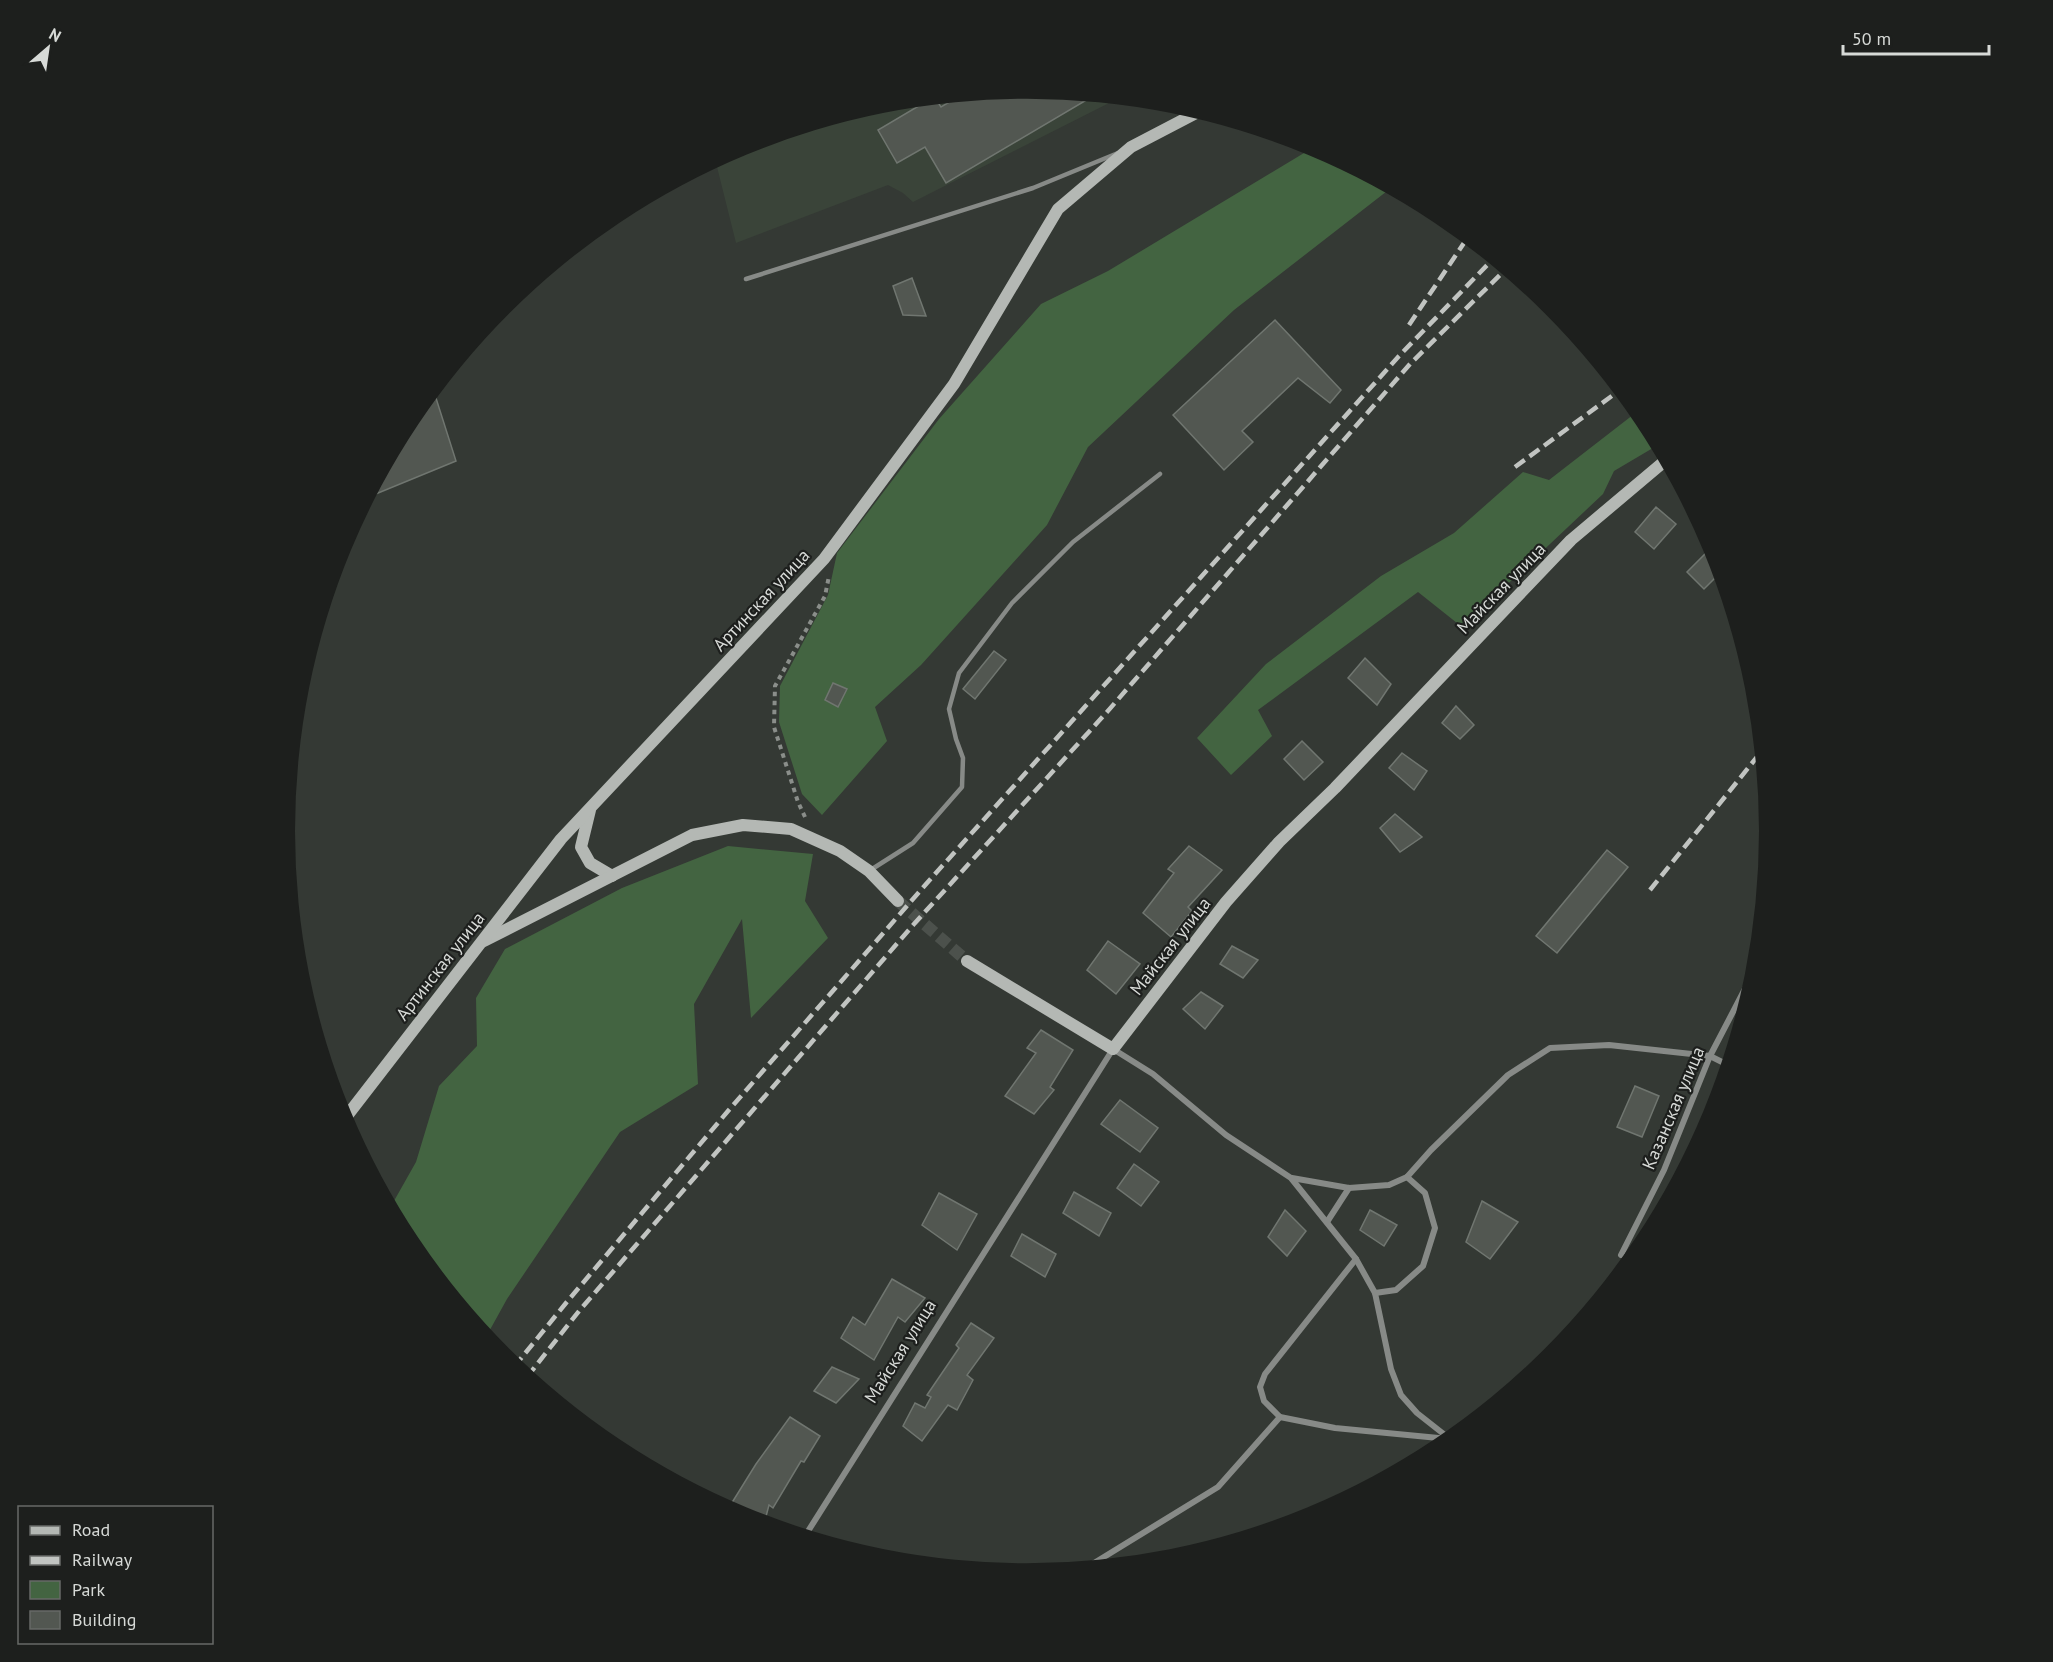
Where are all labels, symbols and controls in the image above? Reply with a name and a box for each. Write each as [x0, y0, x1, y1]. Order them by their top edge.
north arrow [18, 18, 78, 78]
scale bar [1843, 18, 1988, 56]
text: N [46, 24, 65, 46]
text: 50 m [1852, 27, 1891, 50]
street label: Майская улица [1452, 538, 1550, 638]
street label: Артинская улица [708, 544, 814, 656]
street label: Майская улица [1125, 893, 1215, 999]
street label: Артинская улица [390, 907, 490, 1025]
street label: Казанская улица [1637, 1043, 1709, 1173]
street label: Майская улица [859, 1295, 941, 1407]
legend [18, 1506, 213, 1644]
text: Road [72, 1518, 110, 1541]
text: Railway [72, 1548, 133, 1571]
text: Park [72, 1578, 105, 1601]
text: Building [72, 1608, 136, 1631]

